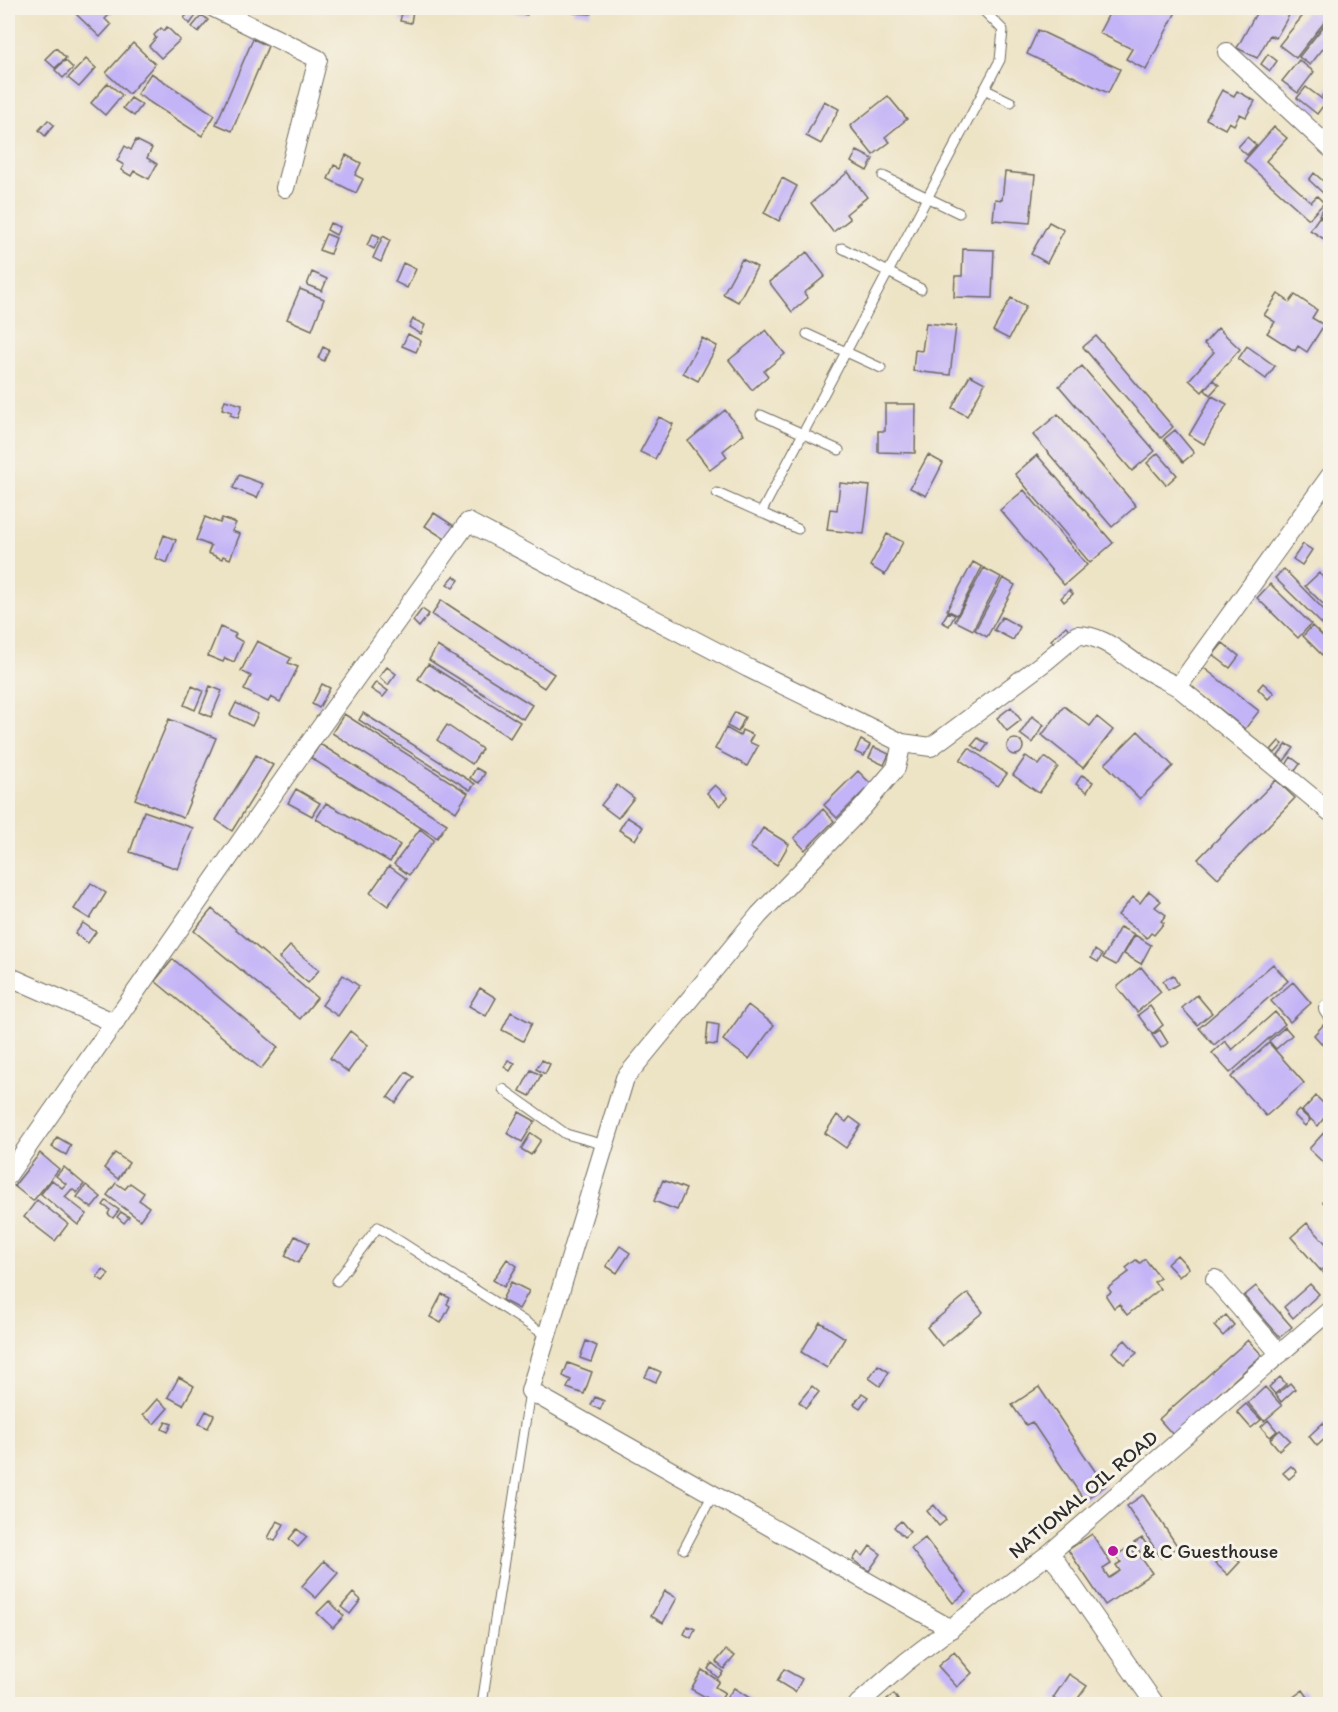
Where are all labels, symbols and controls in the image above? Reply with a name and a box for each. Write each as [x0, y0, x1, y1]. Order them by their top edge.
street label: NATIONAL OIL ROAD [1003, 1425, 1163, 1563]
place label: C & C Guesthouse [1125, 1539, 1278, 1563]
marker: C & C Guesthouse [1106, 1544, 1120, 1558]

